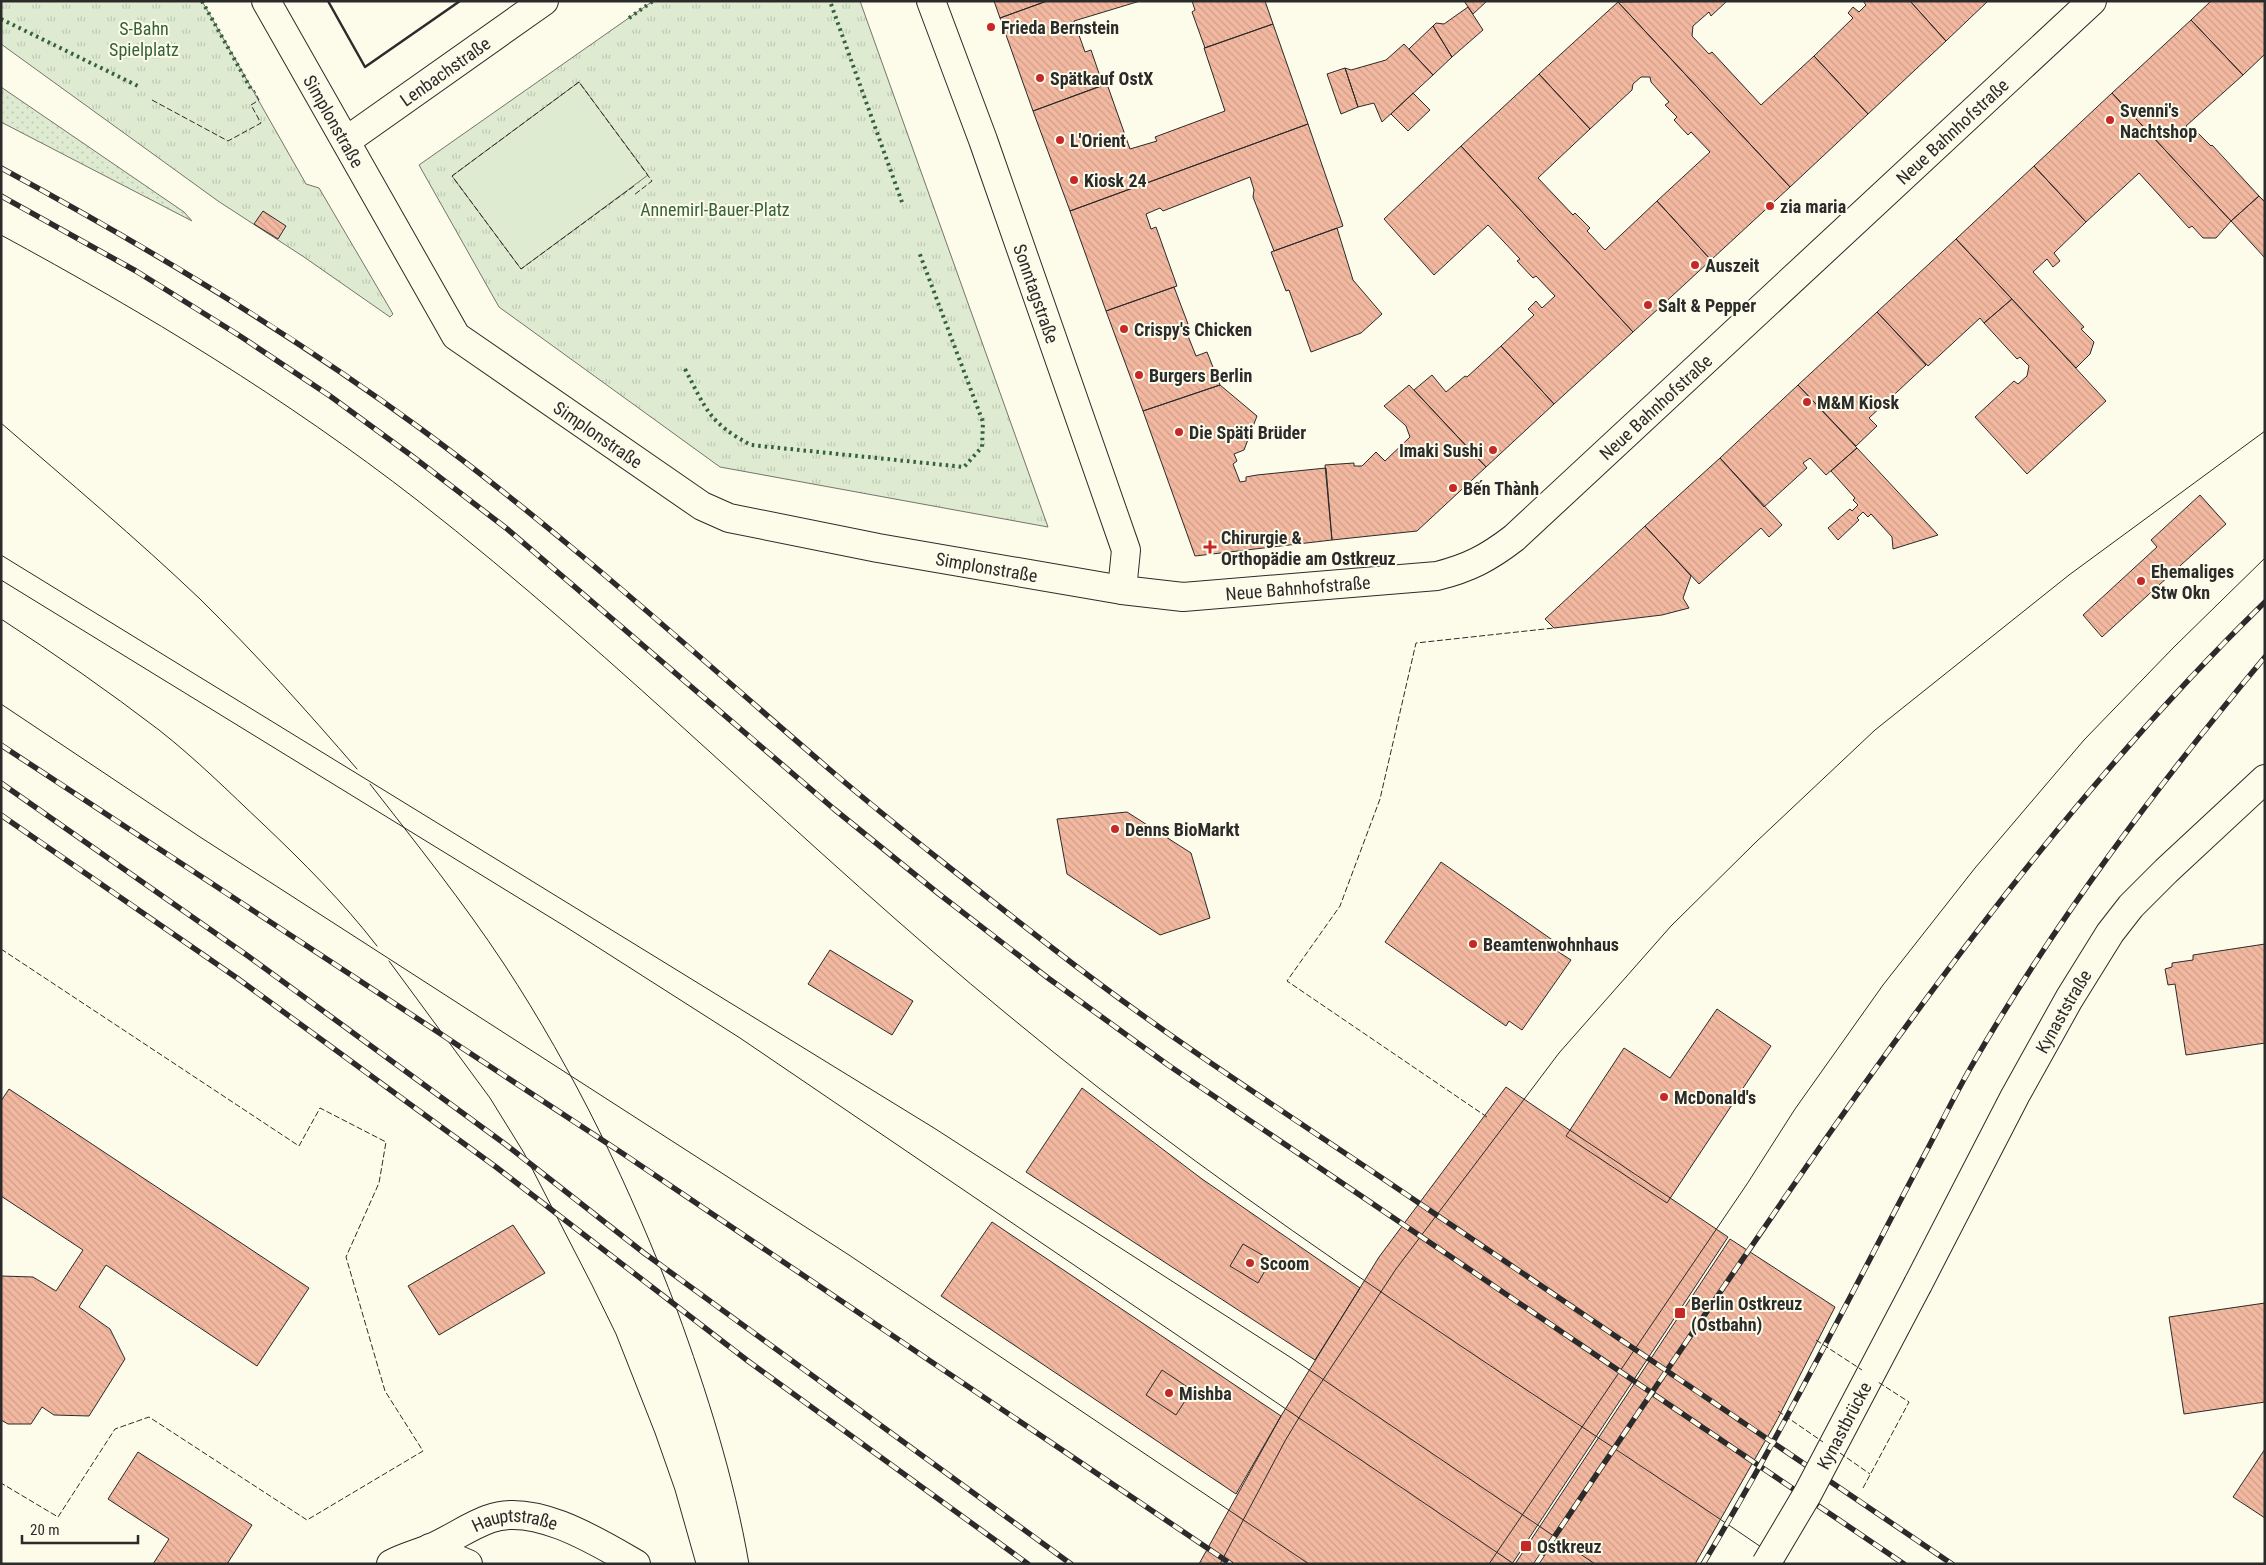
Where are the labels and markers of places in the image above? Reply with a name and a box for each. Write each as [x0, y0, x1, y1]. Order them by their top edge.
place label: Frieda Bernstein [1001, 17, 1119, 38]
marker: Frieda Bernstein [985, 21, 997, 33]
place label: Spätkauf OstX [1050, 68, 1153, 89]
marker: Spätkauf OstX [1034, 72, 1046, 84]
place label: Svenni's Nachtshop [2120, 100, 2197, 142]
marker: Svenni's Nachtshop [2104, 114, 2116, 126]
place label: L'Orient [1070, 130, 1126, 151]
marker: L'Orient [1054, 134, 1066, 146]
place label: Kiosk 24 [1084, 170, 1147, 191]
marker: Kiosk 24 [1068, 174, 1080, 186]
place label: zia maria [1780, 196, 1846, 217]
marker: zia maria [1764, 200, 1776, 212]
place label: Auszeit [1705, 255, 1760, 276]
marker: Auszeit [1689, 259, 1701, 271]
place label: Salt & Pepper [1658, 295, 1756, 316]
marker: Salt & Pepper [1642, 299, 1654, 311]
place label: Crispy's Chicken [1134, 319, 1252, 340]
marker: Crispy's Chicken [1118, 323, 1130, 335]
place label: Burgers Berlin [1149, 365, 1252, 386]
marker: Burgers Berlin [1133, 369, 1145, 381]
place label: M&M Kiosk [1817, 392, 1899, 413]
marker: M&M Kiosk [1801, 396, 1813, 408]
place label: Die Späti Brüder [1189, 422, 1306, 443]
marker: Die Späti Brüder [1173, 426, 1185, 438]
place label: Imaki Sushi [1399, 440, 1483, 461]
marker: Imaki Sushi [1487, 444, 1499, 456]
place label: Bến Thành [1463, 478, 1539, 499]
marker: Bến Thành [1447, 482, 1459, 494]
place label: Chirurgie & Orthopädie am Ostkreuz [1221, 527, 1396, 569]
marker: Chirurgie & Orthopädie am Ostkreuz [1203, 540, 1217, 554]
place label: Ehemaliges Stw Okn [2151, 561, 2234, 603]
marker: Ehemaliges Stw Okn [2135, 575, 2147, 587]
place label: Denns BioMarkt [1125, 819, 1240, 840]
marker: Denns BioMarkt [1109, 823, 1121, 835]
place label: Beamtenwohnhaus [1483, 934, 1619, 955]
marker: Beamtenwohnhaus [1467, 938, 1479, 950]
place label: McDonald's [1674, 1087, 1756, 1108]
marker: McDonald's [1658, 1091, 1670, 1103]
place label: Scoom [1260, 1253, 1309, 1274]
marker: Scoom [1244, 1257, 1256, 1269]
place label: Berlin Ostkreuz (Ostbahn) [1691, 1293, 1802, 1336]
marker: Berlin Ostkreuz (Ostbahn) [1673, 1306, 1687, 1320]
place label: Mishba [1179, 1383, 1232, 1404]
marker: Mishba [1163, 1387, 1175, 1399]
place label: Ostkreuz [1537, 1536, 1602, 1557]
marker: Ostkreuz [1519, 1539, 1533, 1553]

